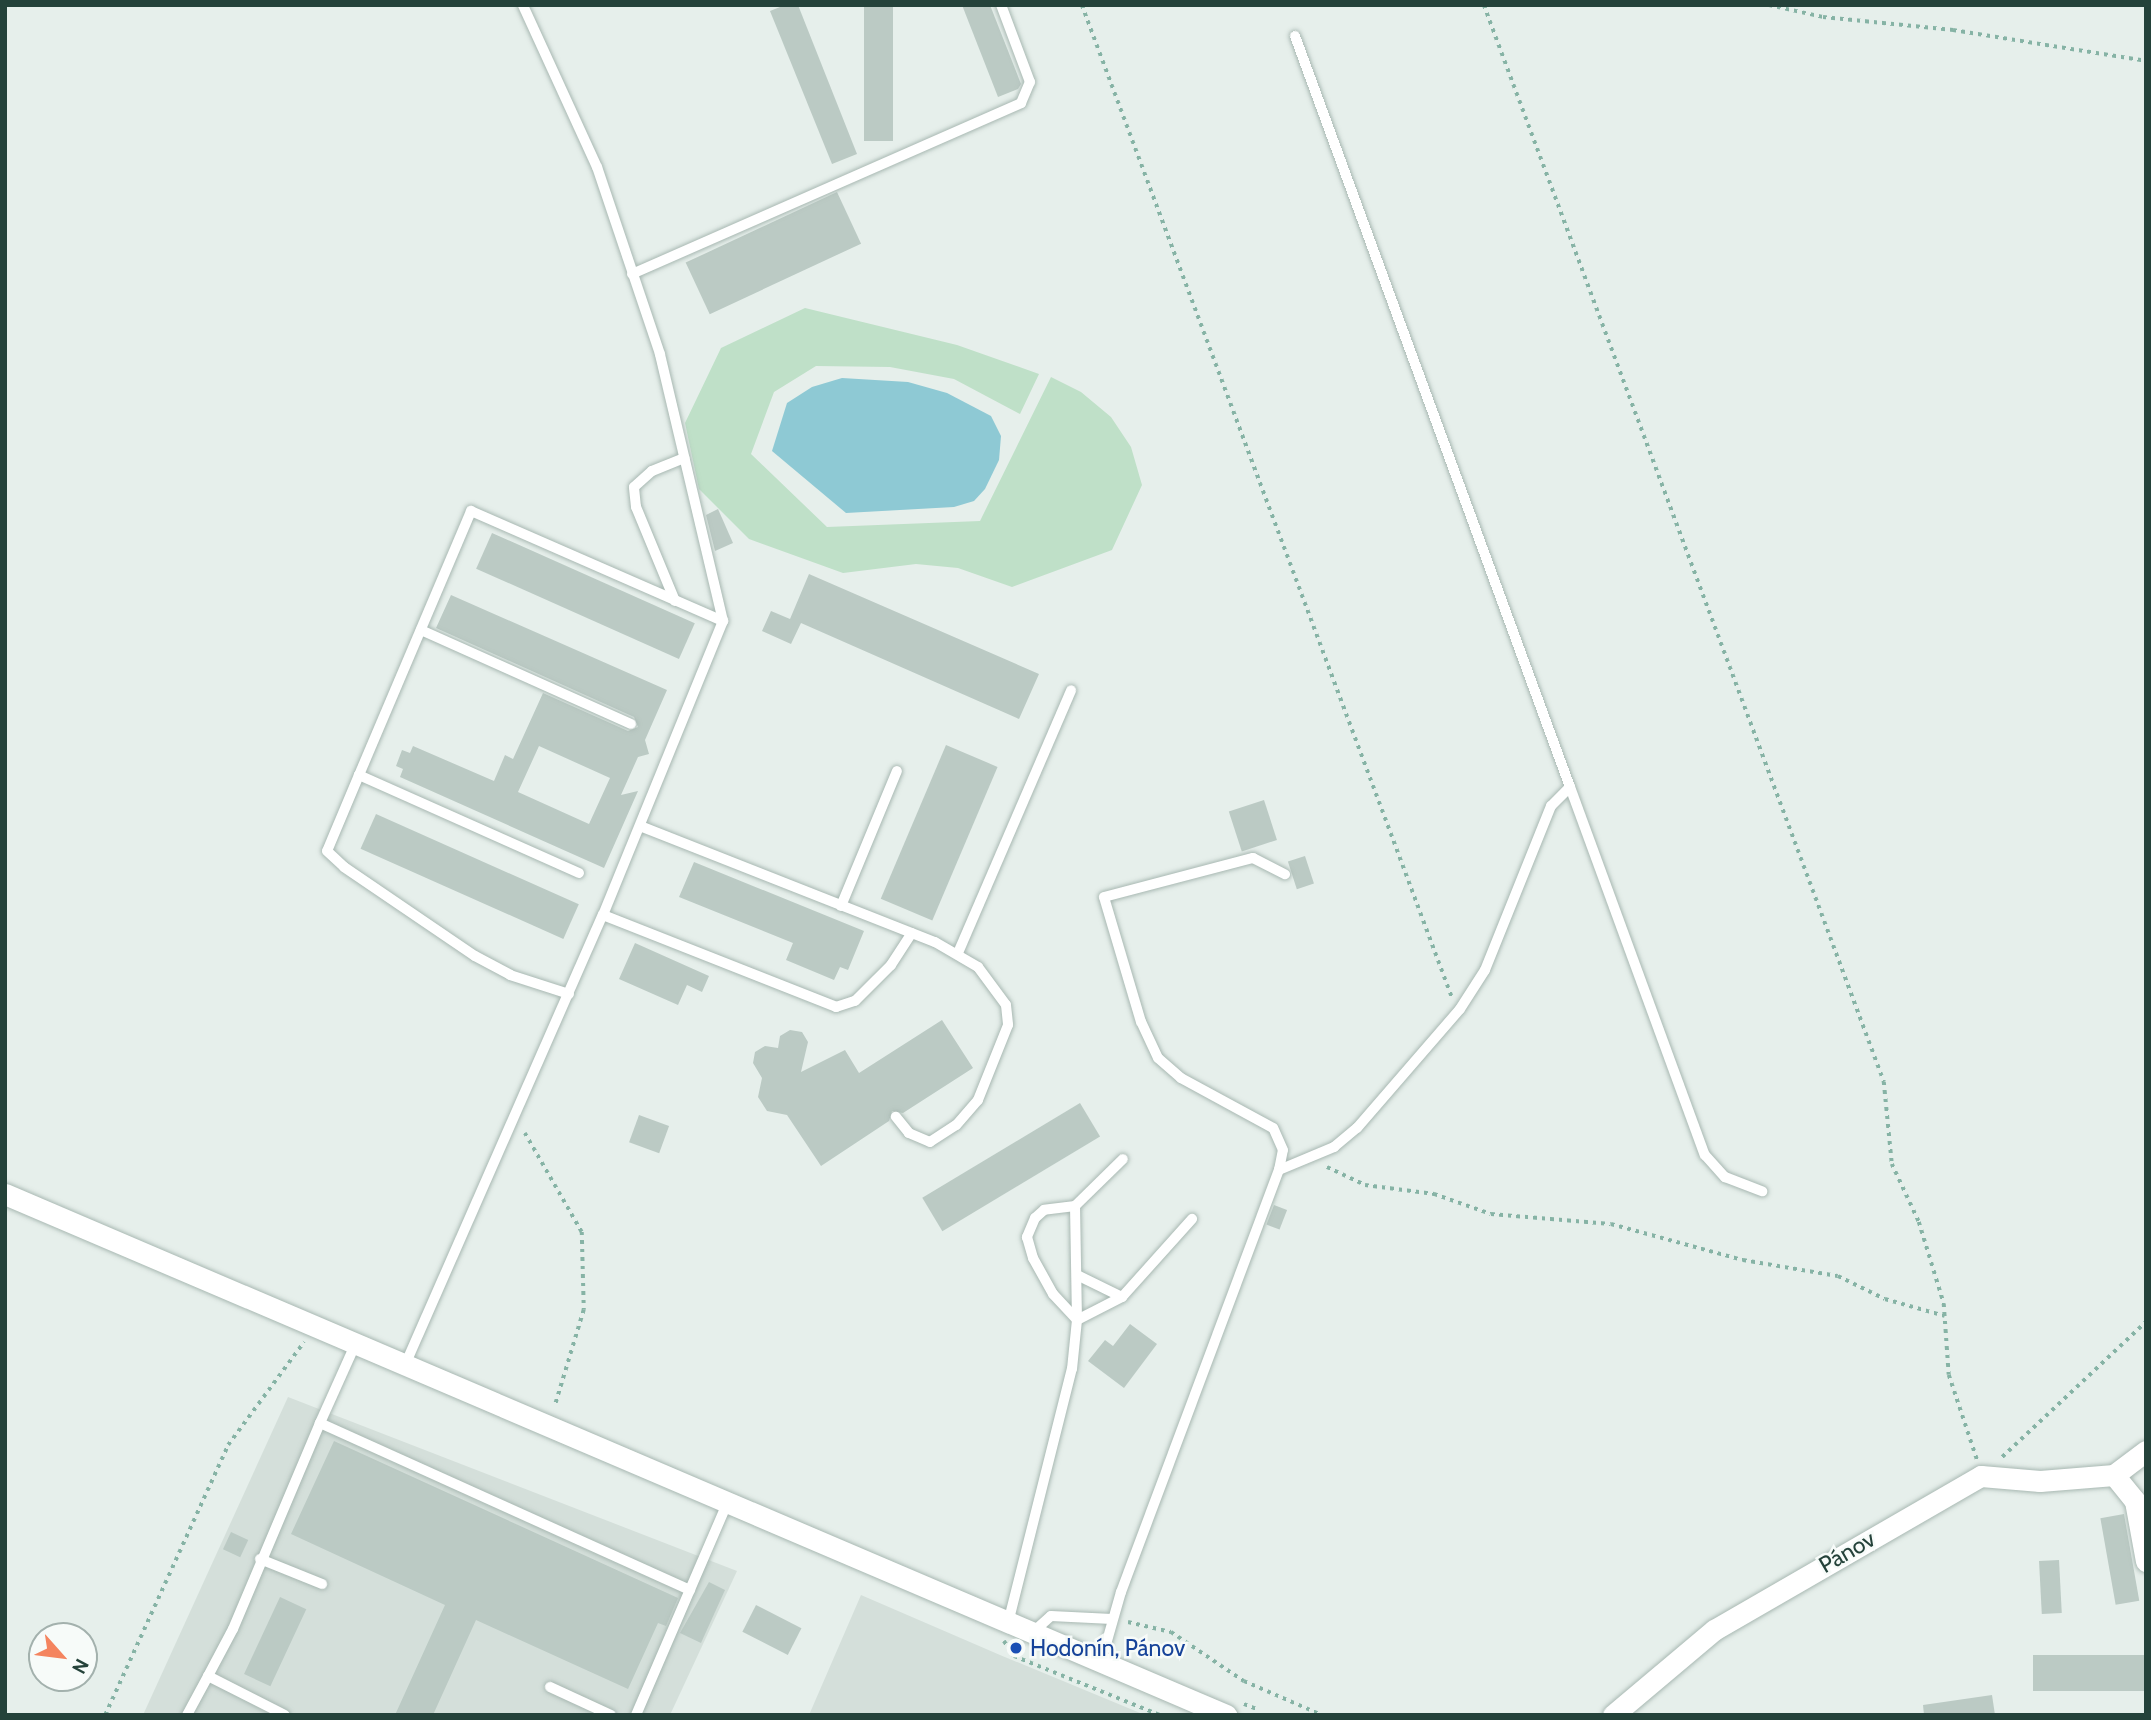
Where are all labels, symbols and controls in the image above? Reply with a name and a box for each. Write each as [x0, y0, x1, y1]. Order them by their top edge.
street label: Pánov [1814, 1525, 1880, 1579]
north arrow [28, 1622, 98, 1692]
place label: Hodonín, Pánov [1030, 1634, 1185, 1662]
marker: Hodonín, Pánov [1008, 1640, 1024, 1656]
text: N [67, 1655, 94, 1677]

